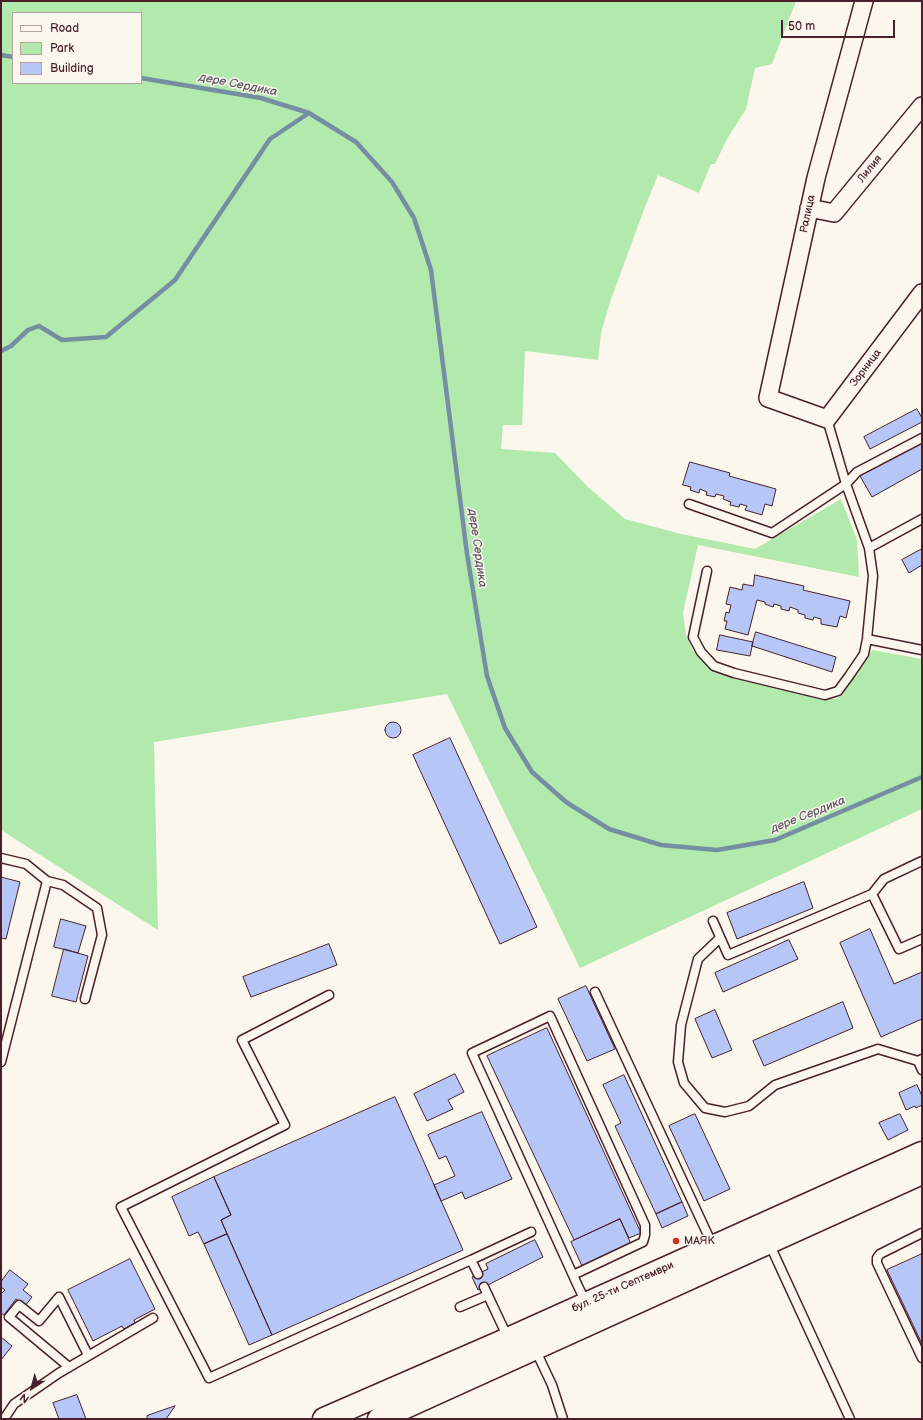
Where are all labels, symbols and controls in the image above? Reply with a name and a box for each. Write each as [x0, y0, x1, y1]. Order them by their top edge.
legend [12, 12, 142, 84]
scale bar [783, 12, 897, 38]
text: 50 m [788, 19, 815, 34]
text: Road [50, 21, 79, 36]
text: Park [50, 41, 74, 56]
text: Building [50, 61, 94, 76]
water label: дере Сердика [197, 70, 279, 100]
street label: Лилия [855, 153, 885, 185]
street label: Ралица [798, 194, 818, 234]
street label: Зорница [848, 347, 884, 389]
water label: дере Сердика [464, 508, 490, 588]
water label: дере Сердика [768, 793, 848, 837]
place label: МАЯК [684, 1234, 715, 1248]
marker: МАЯК [671, 1236, 681, 1246]
street label: бул. 25-ти Септември [570, 1259, 676, 1315]
north arrow [12, 1368, 52, 1408]
text: N [17, 1390, 32, 1406]

